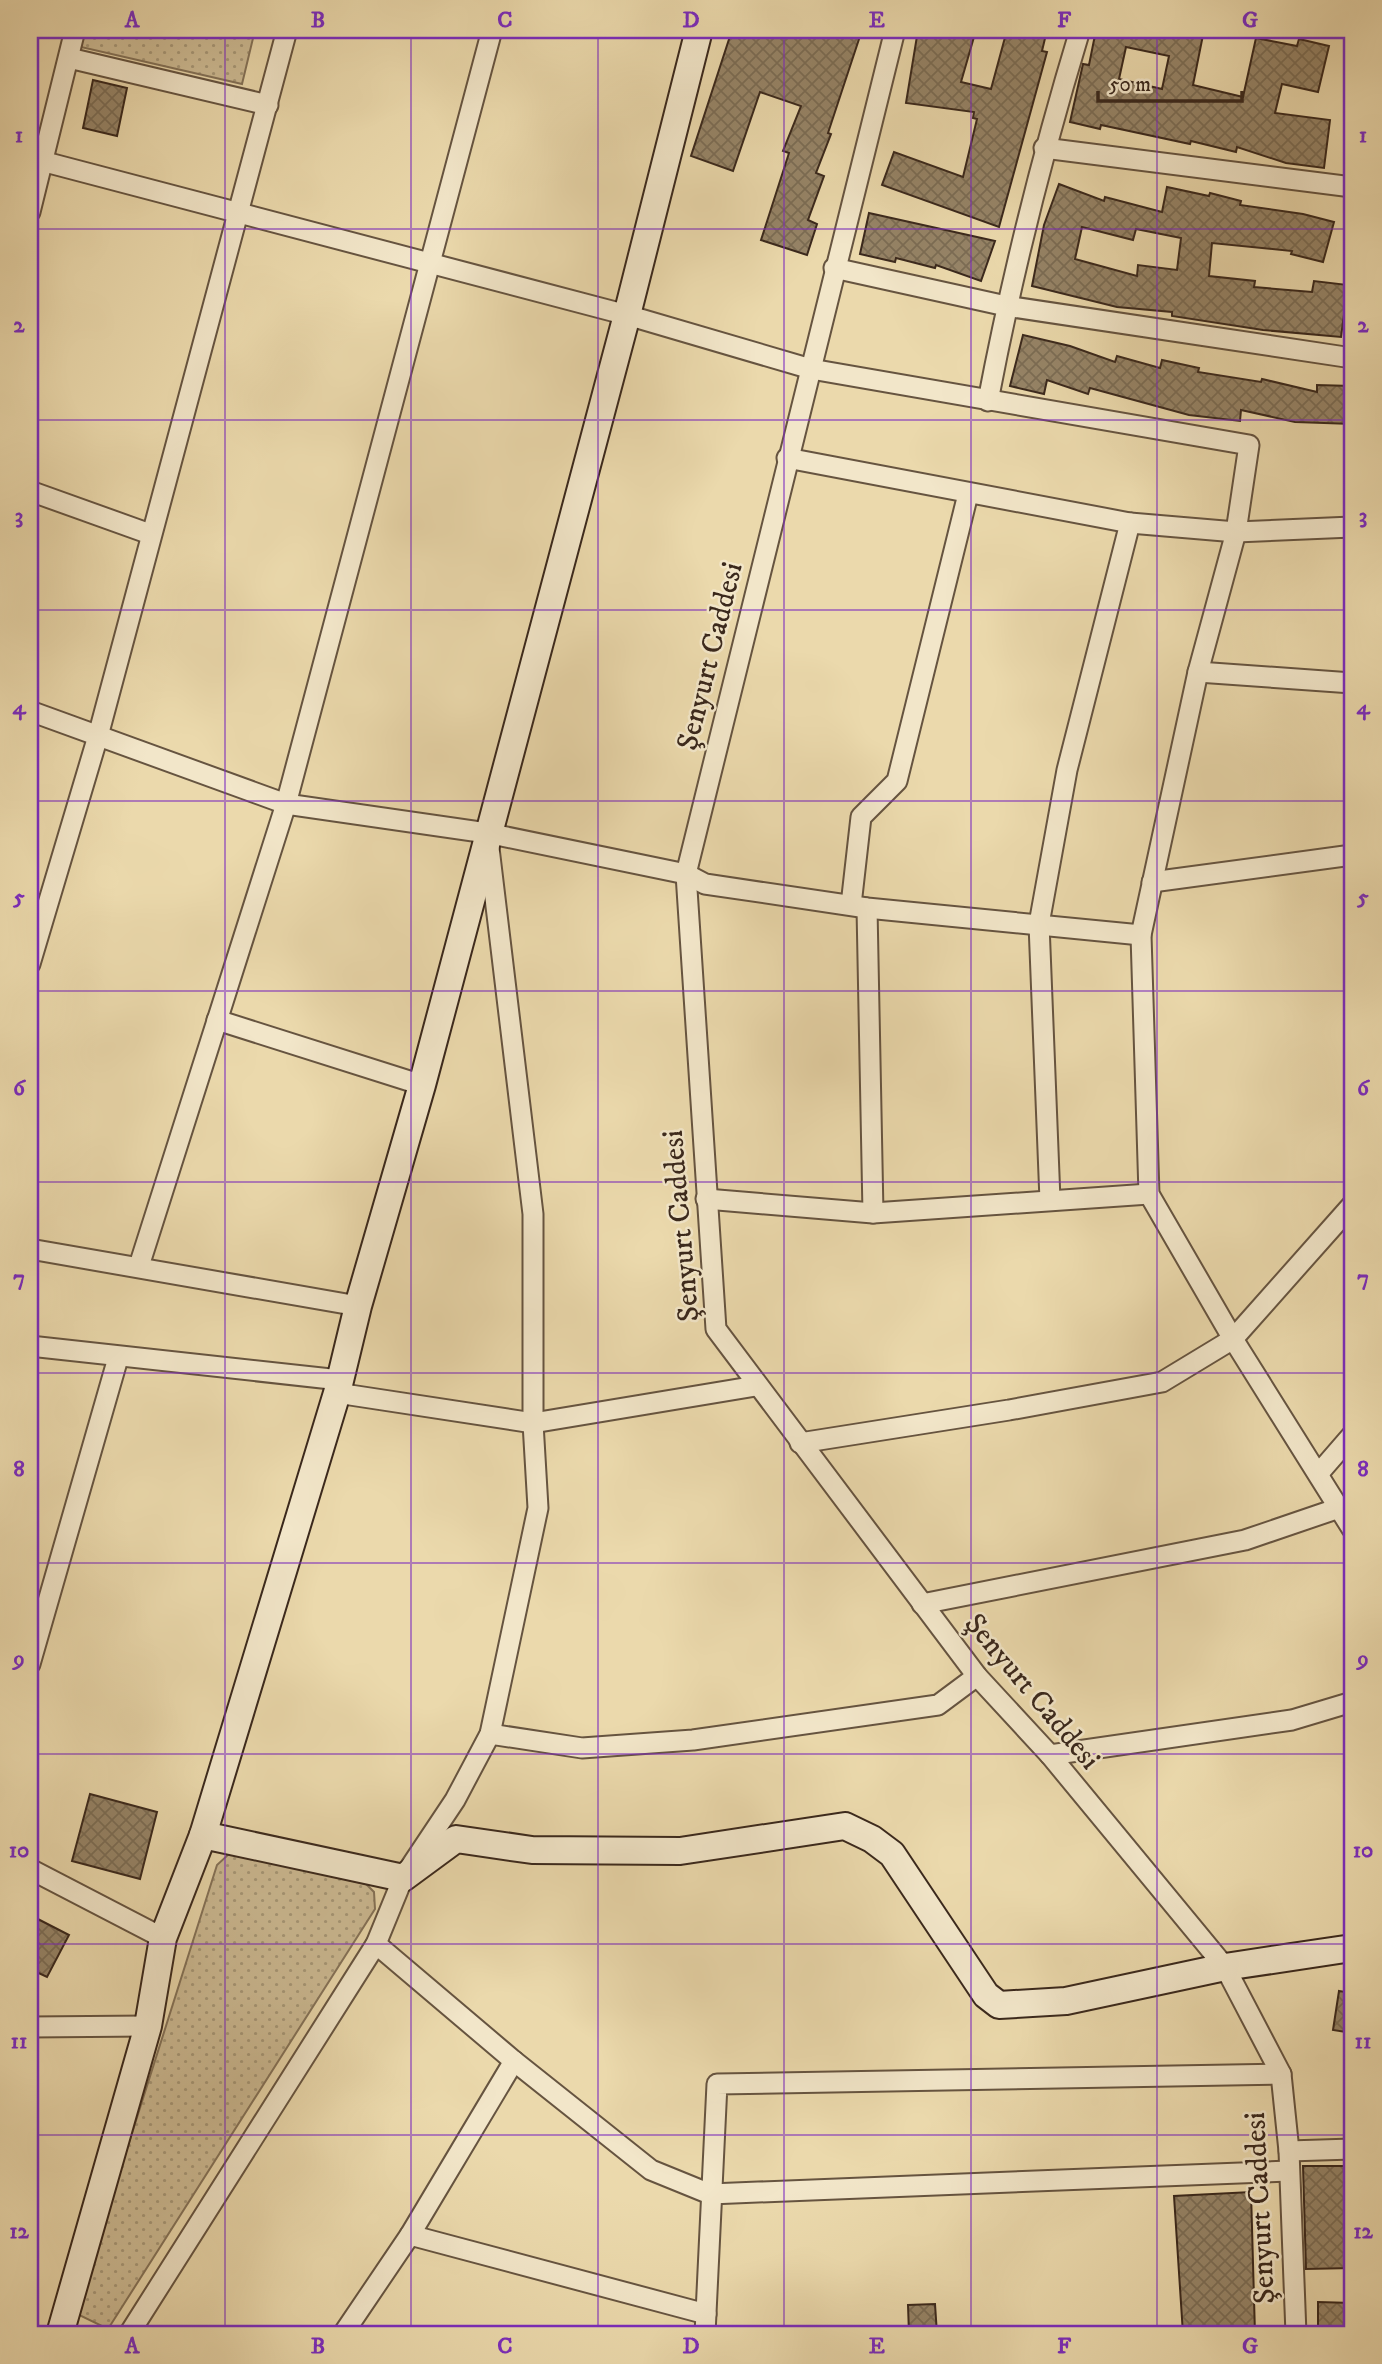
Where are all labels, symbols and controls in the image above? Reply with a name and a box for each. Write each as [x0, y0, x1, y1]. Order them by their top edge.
text: A [124, 6, 141, 35]
text: B [311, 6, 325, 35]
text: C [497, 6, 513, 35]
text: D [682, 6, 700, 35]
text: E [869, 6, 885, 35]
text: F [1057, 6, 1072, 35]
text: G [1242, 6, 1258, 35]
scale bar [1098, 60, 1242, 104]
text: 50 m [1109, 72, 1151, 98]
text: 1 [15, 121, 23, 150]
text: 1 [1359, 121, 1367, 150]
text: 2 [13, 311, 25, 340]
text: 2 [1357, 311, 1369, 340]
text: 3 [15, 502, 23, 531]
text: 3 [1359, 502, 1367, 531]
street label: Şenyurt Caddesi [669, 559, 752, 754]
text: 4 [12, 693, 27, 722]
text: 4 [1356, 693, 1371, 722]
text: 5 [12, 883, 25, 912]
text: 5 [1356, 883, 1369, 912]
text: 6 [13, 1074, 27, 1103]
text: 6 [1357, 1074, 1371, 1103]
street label: Şenyurt Caddesi [655, 1128, 708, 1323]
text: 7 [13, 1264, 25, 1293]
text: 7 [1357, 1264, 1369, 1293]
text: 8 [13, 1455, 25, 1484]
text: 8 [1357, 1455, 1369, 1484]
street label: Şenyurt Caddesi [956, 1606, 1108, 1778]
text: 9 [11, 1645, 25, 1674]
text: 9 [1355, 1645, 1369, 1674]
text: 10 [9, 1836, 29, 1865]
text: 10 [1353, 1836, 1373, 1865]
text: 11 [11, 2027, 27, 2056]
text: 11 [1355, 2027, 1371, 2056]
street label: Şenyurt Caddesi [1237, 2111, 1284, 2305]
text: 12 [9, 2217, 30, 2246]
text: 12 [1353, 2217, 1374, 2246]
text: A [124, 2332, 141, 2361]
text: B [311, 2332, 325, 2361]
text: C [497, 2332, 513, 2361]
text: D [682, 2332, 700, 2361]
text: E [869, 2332, 885, 2361]
text: F [1057, 2332, 1072, 2361]
text: G [1242, 2332, 1258, 2361]

